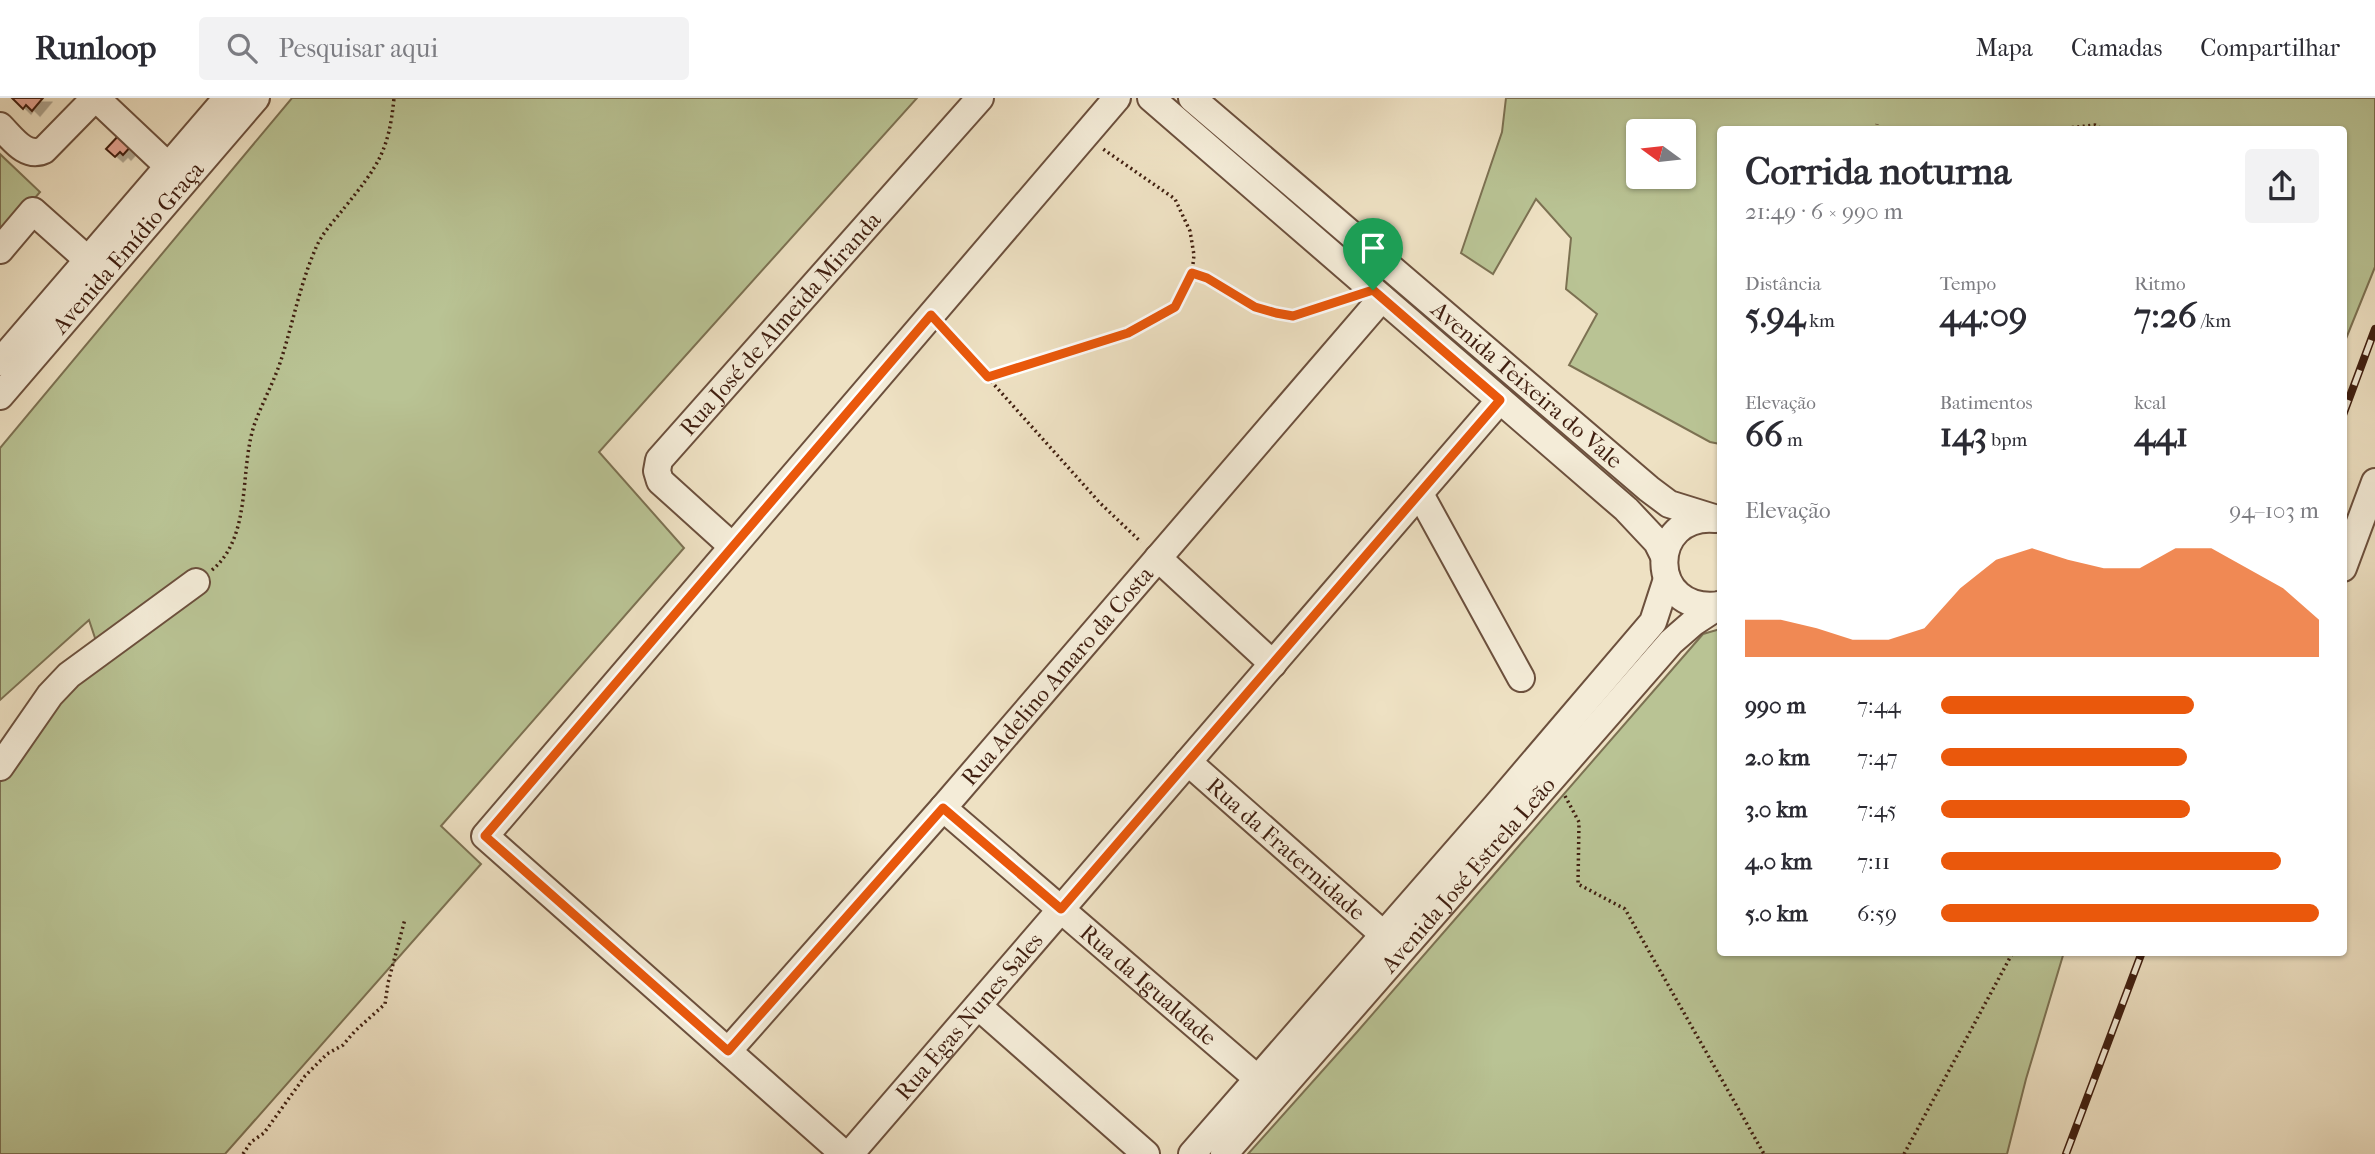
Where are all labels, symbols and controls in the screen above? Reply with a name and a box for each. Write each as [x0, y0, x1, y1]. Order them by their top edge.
search box [199, 17, 689, 80]
text: Runloop [35, 29, 157, 68]
icon: search [223, 29, 261, 67]
text: Pesquisar aqui [279, 33, 438, 64]
text: Mapa [1976, 34, 2033, 62]
text: Camadas [2071, 34, 2162, 62]
text: Compartilhar [2200, 34, 2340, 62]
north arrow [1626, 119, 1696, 189]
map controls [1626, 119, 1696, 189]
text: Corrida noturna [1745, 149, 2011, 194]
button: share [2245, 149, 2319, 223]
street label: Avenida Emídio Graça [46, 156, 210, 340]
text: 21:49 · 6 × 990 m [1745, 198, 1903, 225]
street label: Rua José de Almeida Miranda [674, 206, 887, 441]
pin [1343, 218, 1403, 290]
icon: arrive [1354, 229, 1392, 267]
text: Distância [1745, 273, 1821, 295]
text: Tempo [1940, 273, 1996, 295]
text: Ritmo [2134, 273, 2186, 295]
street label: Avenida Teixeira do Vale [1425, 295, 1628, 474]
text: 5.94 [1745, 295, 1805, 336]
text: 44:09 [1940, 295, 2027, 336]
text: 7:26 [2134, 295, 2197, 336]
text: km [1805, 310, 1835, 332]
text: /km [2197, 310, 2231, 332]
text: Elevação [1745, 392, 1816, 414]
text: Batimentos [1940, 392, 2033, 414]
text: kcal [2134, 392, 2166, 414]
text: 66 [1745, 414, 1783, 455]
text: 143 [1940, 414, 1987, 455]
text: 441 [2134, 414, 2188, 455]
text: m [1783, 429, 1803, 451]
text: bpm [1987, 429, 2027, 451]
text: Elevação [1745, 497, 1831, 524]
text: 94–103 m [2229, 497, 2319, 524]
street label: Rua Adelino Amaro da Costa [956, 561, 1159, 791]
text: 990 m [1745, 692, 1806, 719]
text: 7:44 [1857, 692, 1901, 719]
text: 2.0 km [1745, 744, 1810, 771]
text: 7:47 [1857, 744, 1898, 771]
street label: Avenida José Estrela Leão [1375, 771, 1561, 979]
street label: Rua da Fraternidade [1201, 772, 1371, 926]
text: 3.0 km [1745, 796, 1807, 823]
text: 7:45 [1857, 796, 1897, 823]
text: 4.0 km [1745, 848, 1812, 875]
text: 7:11 [1857, 848, 1890, 875]
text: 5.0 km [1745, 900, 1808, 927]
text: 6:59 [1857, 900, 1897, 927]
street label: Rua da Igualdade [1074, 919, 1222, 1051]
street label: Rua Egas Nunes Sales [890, 927, 1049, 1106]

